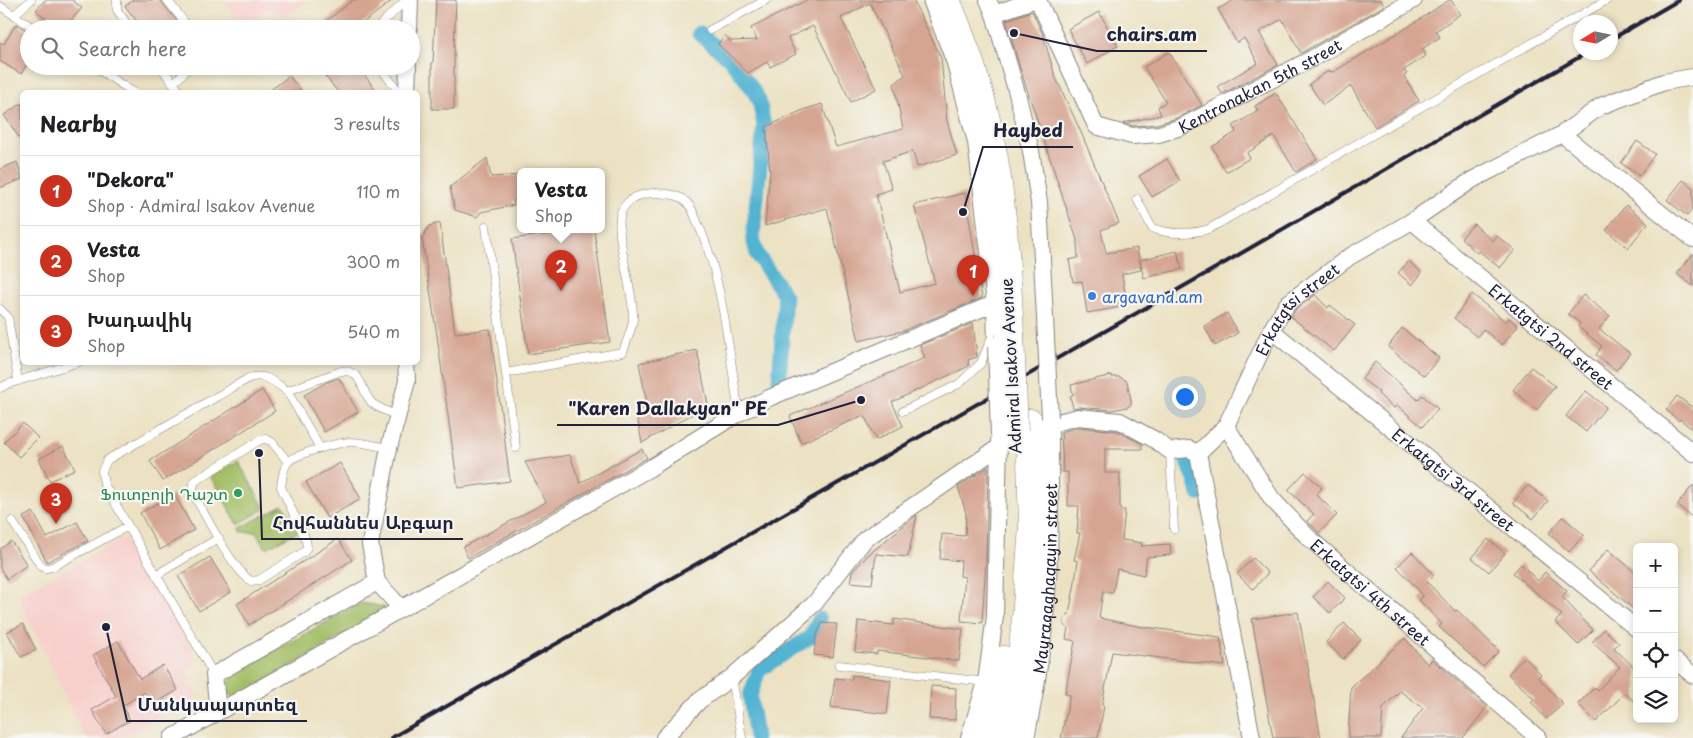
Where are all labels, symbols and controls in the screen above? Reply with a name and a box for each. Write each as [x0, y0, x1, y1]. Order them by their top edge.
north arrow [1573, 15, 1618, 60]
callout: chairs.am [1097, 18, 1207, 51]
search box [20, 20, 420, 75]
text: chairs.am [1107, 20, 1197, 47]
street label: Kentronakan 5th street [1174, 32, 1346, 139]
icon: search [38, 34, 66, 62]
text: Search here [78, 34, 187, 62]
text: Nearby [40, 107, 117, 139]
text: 3 results [333, 111, 400, 135]
callout: Haybed [983, 114, 1073, 147]
text: Haybed [993, 116, 1063, 143]
text: "Dekora" [87, 165, 174, 193]
popup [517, 168, 605, 233]
text: Vesta [534, 175, 588, 203]
text: 1 [52, 179, 60, 203]
text: 110 m [357, 179, 400, 203]
text: Shop · Admiral Isakov Avenue [87, 193, 315, 217]
text: Shop [534, 203, 573, 227]
text: Vesta [87, 235, 140, 263]
text: 2 [50, 249, 62, 273]
text: 300 m [346, 249, 400, 273]
pin: 2 [545, 250, 577, 291]
pin: 1 [957, 255, 989, 296]
street label: Erkatgtsi street [1249, 256, 1344, 359]
text: Shop [87, 263, 125, 287]
street label: Admiral Isakov Avenue [993, 277, 1027, 454]
street label: Erkatgtsi 2nd street [1484, 278, 1619, 395]
place label: argavand.am [1102, 284, 1203, 308]
marker: argavand.am [1086, 290, 1098, 302]
text: Խադավիկ [87, 305, 192, 333]
text: 3 [51, 319, 61, 343]
text: 540 m [347, 319, 400, 343]
text: Shop [87, 333, 125, 357]
your location [1172, 384, 1198, 410]
callout: "Karen Dallakyan" PE [557, 392, 778, 425]
text: "Karen Dallakyan" PE [568, 394, 768, 421]
street label: Erkatgtsi 3rd street [1387, 422, 1521, 537]
place label: Ֆուտբոլի Դաշտ [100, 481, 228, 505]
pin: 3 [40, 483, 72, 524]
street label: Mayraqaghaqayin street [1026, 483, 1062, 675]
marker: Ֆուտբոլի Դաշտ [232, 487, 244, 499]
callout: Հովհաննես Աբգար [262, 506, 463, 539]
text: Հովհաննես Աբգար [272, 508, 454, 535]
street label: Erkatgtsi 4th street [1306, 533, 1436, 651]
map controls [1633, 543, 1678, 723]
button: + [1633, 543, 1678, 588]
button: − [1633, 588, 1678, 633]
button: locate [1633, 633, 1678, 678]
button: layers [1633, 678, 1678, 723]
callout: Մանկապարտեզ [127, 688, 307, 721]
text: Մանկապարտեզ [137, 690, 298, 717]

